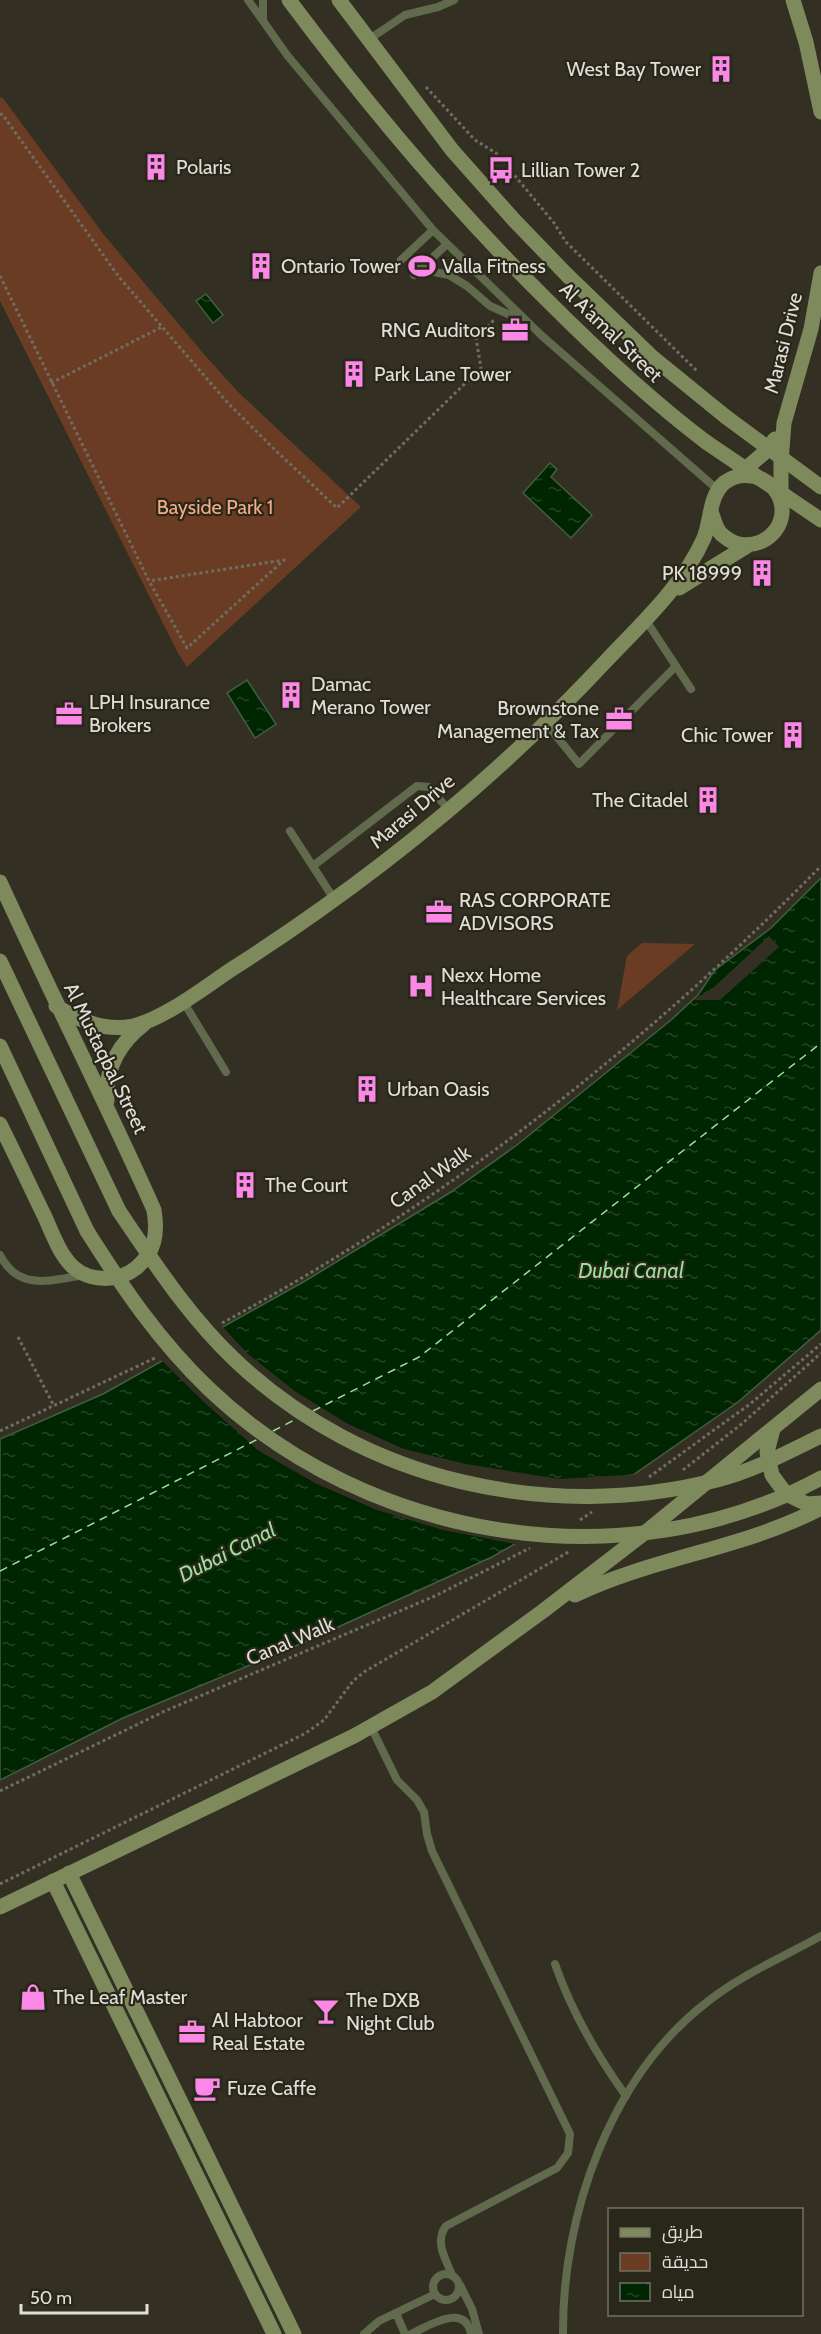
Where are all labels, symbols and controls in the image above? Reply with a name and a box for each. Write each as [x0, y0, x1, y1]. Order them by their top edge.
building icon: West Bay Tower [706, 54, 736, 84]
place label: West Bay Tower [566, 57, 702, 81]
building icon: Polaris [141, 152, 171, 182]
place label: Polaris [176, 155, 231, 179]
bus stop icon: Lillian Tower 2 [486, 155, 516, 185]
place label: Lillian Tower 2 [521, 158, 640, 182]
building icon: Ontario Tower [246, 251, 276, 281]
sports icon: Valla Fitness [407, 251, 437, 281]
place label: Ontario Tower [281, 254, 401, 278]
place label: Valla Fitness [442, 254, 546, 278]
street label: Al A'amal Street [555, 277, 668, 387]
street label: Marasi Drive [759, 290, 807, 396]
office icon: RNG Auditors [500, 315, 530, 345]
place label: RNG Auditors [381, 318, 495, 342]
building icon: Park Lane Tower [339, 359, 369, 389]
place label: Park Lane Tower [374, 362, 512, 386]
park label: Bayside Park 1 [157, 495, 273, 519]
building icon: PK 18999 [747, 558, 777, 588]
place label: PK 18999 [662, 561, 742, 585]
place label: Damac Merano Tower [311, 672, 431, 719]
building icon: Damac Merano Tower [276, 680, 306, 710]
place label: LPH Insurance Brokers [89, 690, 210, 737]
place label: Brownstone Management & Tax [437, 696, 600, 743]
office icon: LPH Insurance Brokers [54, 699, 84, 729]
office icon: Brownstone Management & Tax [604, 704, 634, 734]
building icon: Chic Tower [778, 720, 808, 750]
place label: Chic Tower [681, 723, 774, 747]
street label: Marasi Drive [365, 769, 459, 853]
building icon: The Citadel [693, 785, 723, 815]
place label: The Citadel [592, 788, 688, 812]
place label: RAS CORPORATE ADVISORS [459, 888, 611, 935]
office icon: RAS CORPORATE ADVISORS [424, 897, 454, 927]
place label: Nexx Home Healthcare Services [441, 963, 606, 1010]
hospital icon: Nexx Home Healthcare Services [406, 971, 436, 1001]
street label: Al Mustaqbal Street [59, 979, 153, 1138]
building icon: Urban Oasis [352, 1074, 382, 1104]
place label: Urban Oasis [387, 1077, 489, 1101]
street label: Canal Walk [385, 1140, 475, 1214]
building icon: The Court [230, 1170, 260, 1200]
place label: The Court [265, 1173, 348, 1197]
water label: Dubai Canal [578, 1258, 684, 1283]
water label: Dubai Canal [174, 1517, 280, 1587]
street label: Canal Walk [242, 1612, 338, 1670]
shop icon: The Leaf Master [18, 1982, 48, 2012]
place label: The Leaf Master [53, 1985, 188, 2009]
place label: The DXB Night Club [346, 1988, 435, 2035]
bar icon: The DXB Night Club [311, 1996, 341, 2026]
place label: Al Habtoor Real Estate [212, 2008, 305, 2055]
office icon: Al Habtoor Real Estate [177, 2017, 207, 2047]
cafe icon: Fuze Caffe [192, 2073, 222, 2103]
place label: Fuze Caffe [227, 2076, 316, 2100]
legend [608, 2208, 803, 2316]
text: طريق [662, 2221, 703, 2244]
text: حديقة [662, 2251, 708, 2273]
scale bar [21, 2277, 147, 2315]
text: مياه [662, 2281, 695, 2303]
text: 50 m [30, 2287, 72, 2309]

